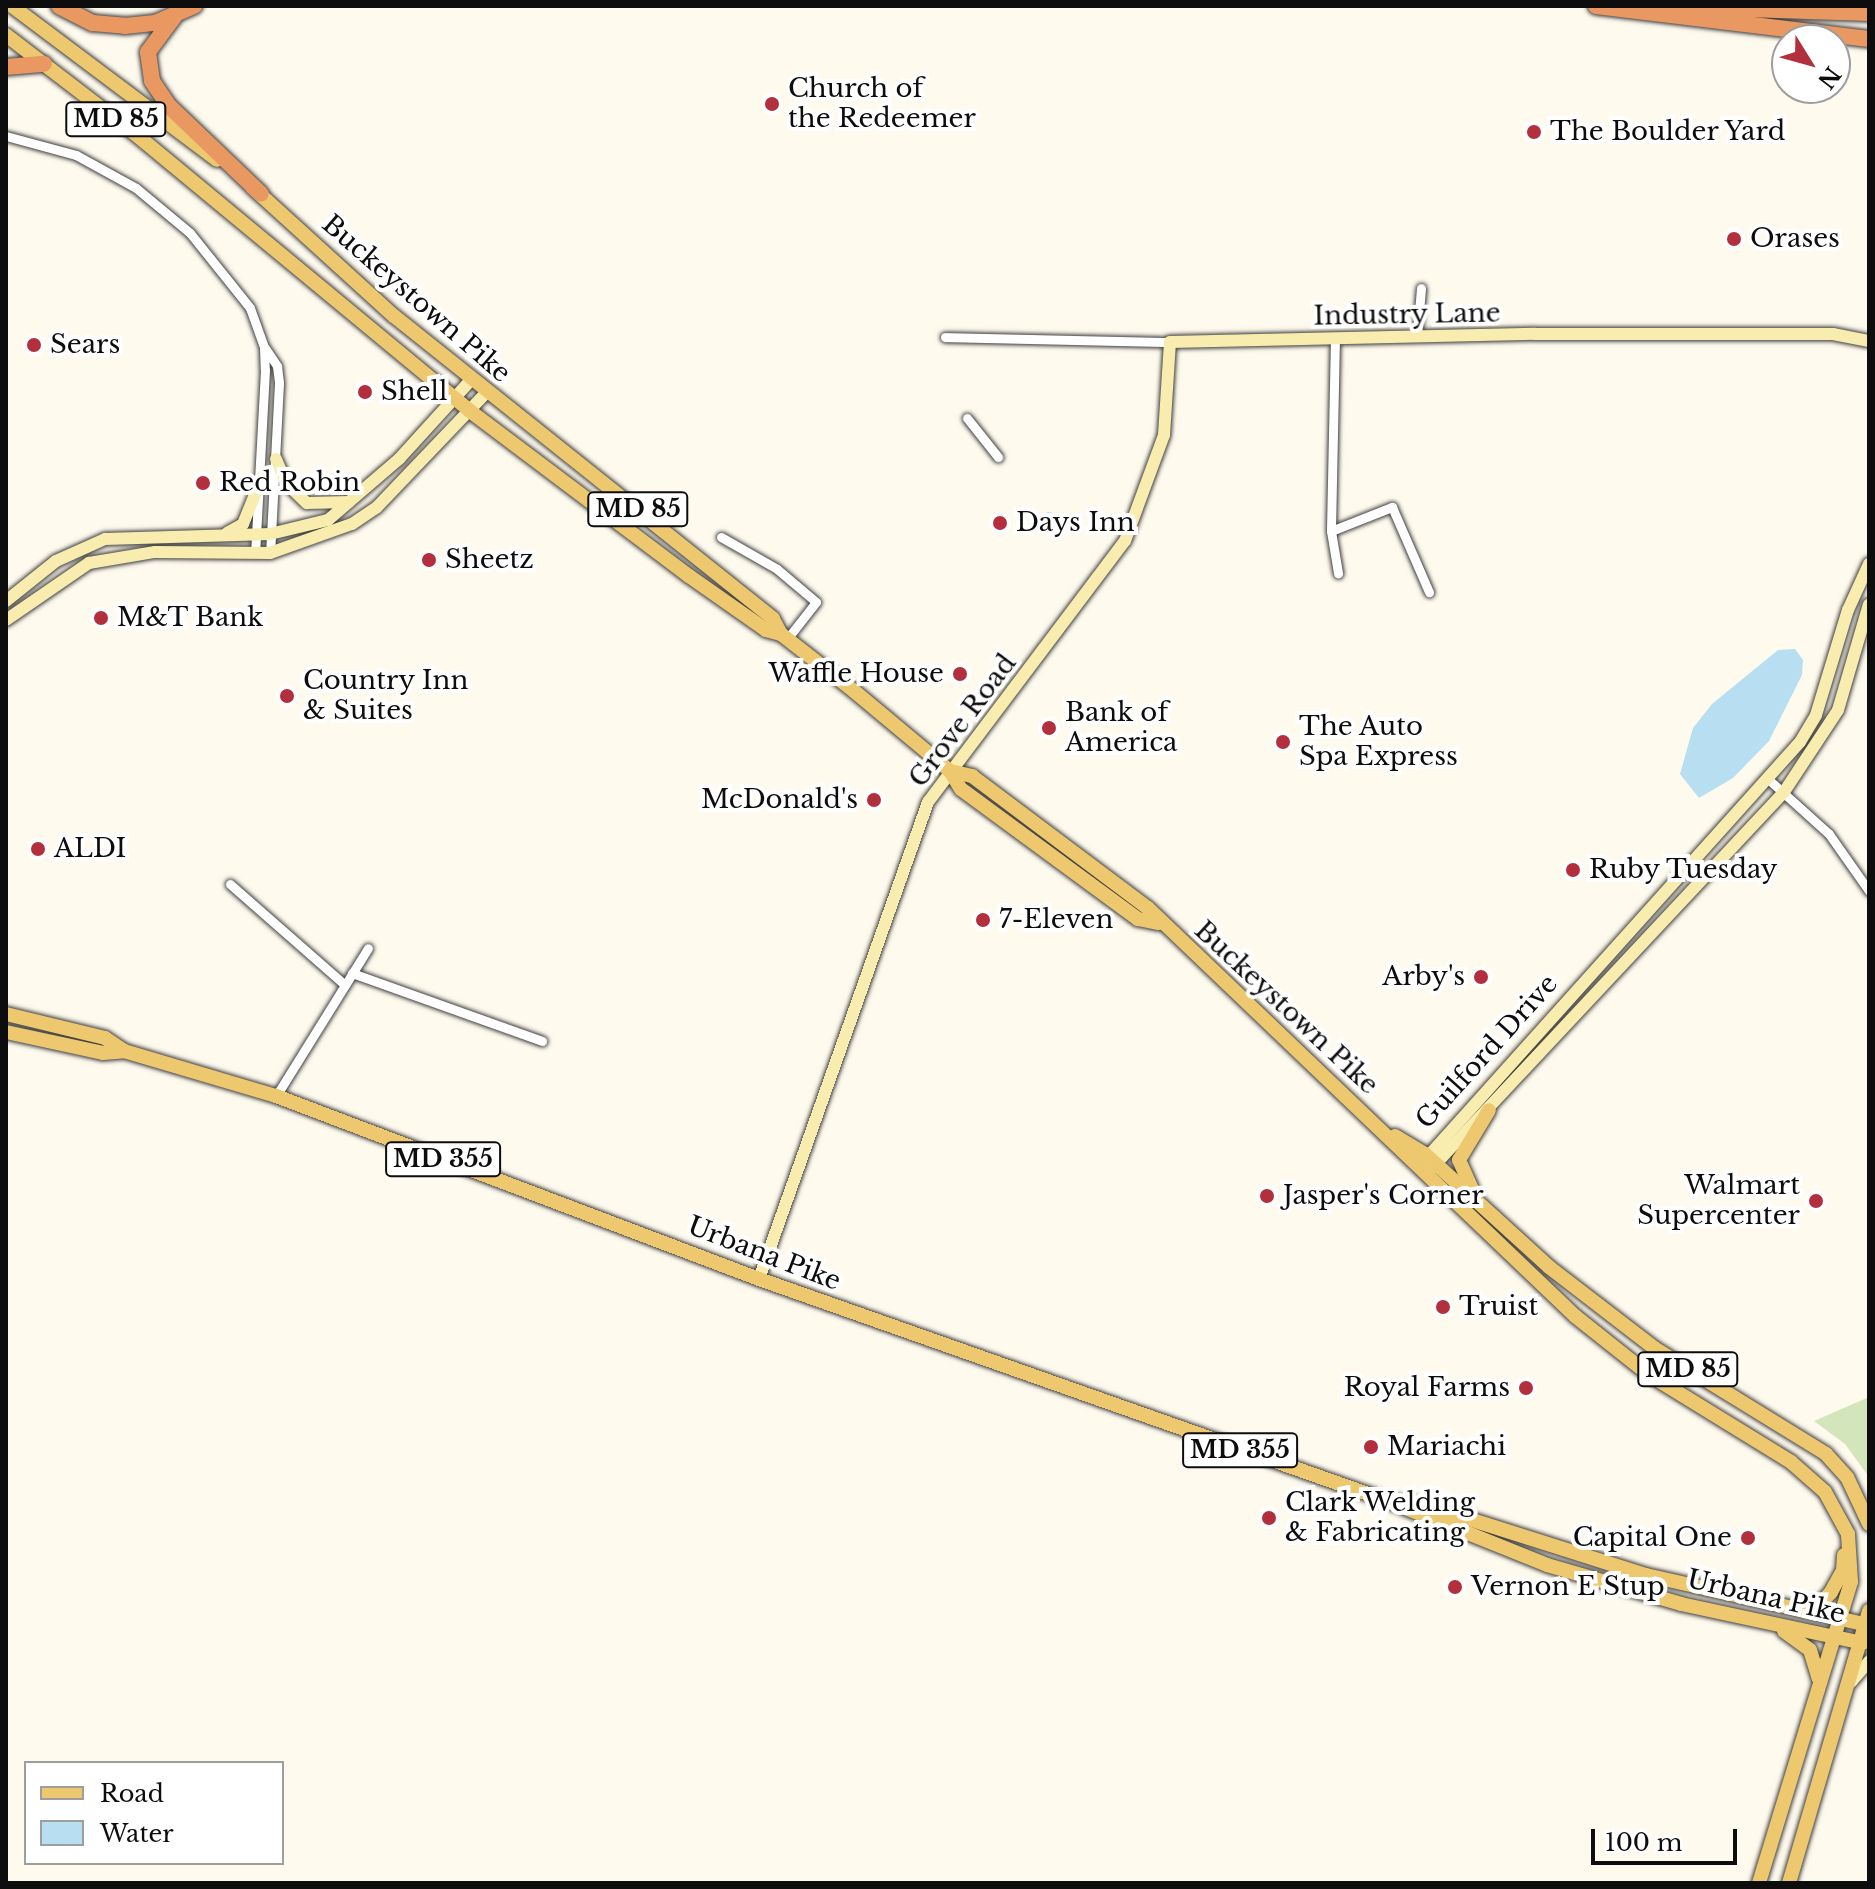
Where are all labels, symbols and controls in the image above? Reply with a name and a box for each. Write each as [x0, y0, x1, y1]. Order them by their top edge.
north arrow [1771, 24, 1851, 104]
text: N [1812, 61, 1846, 94]
place label: Church of the Redeemer [788, 73, 976, 134]
marker: Church of the Redeemer [763, 95, 781, 113]
road number: MD 85 [64, 99, 168, 139]
place label: The Boulder Yard [1550, 116, 1787, 148]
marker: The Boulder Yard [1525, 123, 1543, 141]
street label: Buckeystown Pike [315, 209, 517, 389]
place label: Orases [1750, 223, 1840, 255]
marker: Orases [1725, 230, 1743, 248]
street label: Industry Lane [1313, 298, 1501, 332]
place label: Sears [50, 329, 120, 361]
marker: Sears [25, 336, 43, 354]
place label: Shell [381, 376, 447, 408]
marker: Shell [356, 383, 374, 401]
place label: Red Robin [219, 467, 360, 499]
marker: Red Robin [194, 474, 212, 492]
road number: MD 85 [586, 489, 690, 529]
place label: Days Inn [1016, 507, 1135, 539]
marker: Days Inn [991, 514, 1009, 532]
place label: Sheetz [445, 544, 534, 576]
marker: Sheetz [420, 551, 438, 569]
place label: M&T Bank [117, 602, 264, 634]
marker: M&T Bank [92, 609, 110, 627]
street label: Grove Road [903, 648, 1023, 794]
place label: Waffle House [769, 658, 944, 690]
place label: Country Inn & Suites [303, 665, 469, 726]
marker: Waffle House [951, 665, 969, 683]
marker: Country Inn & Suites [278, 687, 296, 705]
place label: Bank of America [1065, 697, 1177, 758]
place label: The Auto Spa Express [1299, 711, 1458, 772]
marker: Bank of America [1040, 719, 1058, 737]
marker: The Auto Spa Express [1274, 733, 1292, 751]
place label: McDonald's [701, 784, 858, 816]
marker: McDonald's [865, 791, 883, 809]
place label: ALDI [54, 833, 126, 865]
marker: ALDI [29, 840, 47, 858]
place label: Ruby Tuesday [1589, 854, 1779, 886]
marker: Ruby Tuesday [1564, 861, 1582, 879]
place label: 7-Eleven [999, 904, 1113, 936]
marker: 7-Eleven [974, 911, 992, 929]
street label: Buckeystown Pike [1188, 915, 1384, 1101]
place label: Arby's [1382, 961, 1465, 993]
marker: Arby's [1472, 968, 1490, 986]
street label: Guilford Drive [1410, 969, 1564, 1135]
road number: MD 355 [385, 1139, 501, 1179]
place label: Walmart Supercenter [1637, 1170, 1800, 1232]
place label: Jasper's Corner [1283, 1180, 1484, 1212]
marker: Jasper's Corner [1258, 1187, 1276, 1205]
marker: Walmart Supercenter [1807, 1192, 1825, 1210]
street label: Urbana Pike [683, 1210, 845, 1298]
place label: Truist [1459, 1291, 1538, 1323]
marker: Truist [1434, 1298, 1452, 1316]
road number: MD 85 [1636, 1349, 1740, 1389]
place label: Royal Farms [1344, 1372, 1510, 1404]
marker: Royal Farms [1517, 1379, 1535, 1397]
road number: MD 355 [1182, 1430, 1298, 1470]
place label: Mariachi [1387, 1431, 1506, 1463]
marker: Mariachi [1362, 1438, 1380, 1456]
place label: Clark Welding & Fabricating [1285, 1487, 1476, 1548]
marker: Clark Welding & Fabricating [1260, 1509, 1278, 1527]
place label: Capital One [1573, 1522, 1732, 1554]
marker: Capital One [1739, 1529, 1757, 1547]
street label: Urbana Pike [1684, 1564, 1848, 1630]
place label: Vernon E Stup [1471, 1571, 1665, 1603]
marker: Vernon E Stup [1446, 1578, 1464, 1596]
legend [24, 1761, 284, 1865]
text: Road [100, 1779, 164, 1808]
scale bar [1595, 1813, 1741, 1863]
text: Water [100, 1819, 174, 1848]
text: 100 m [1605, 1828, 1683, 1857]

